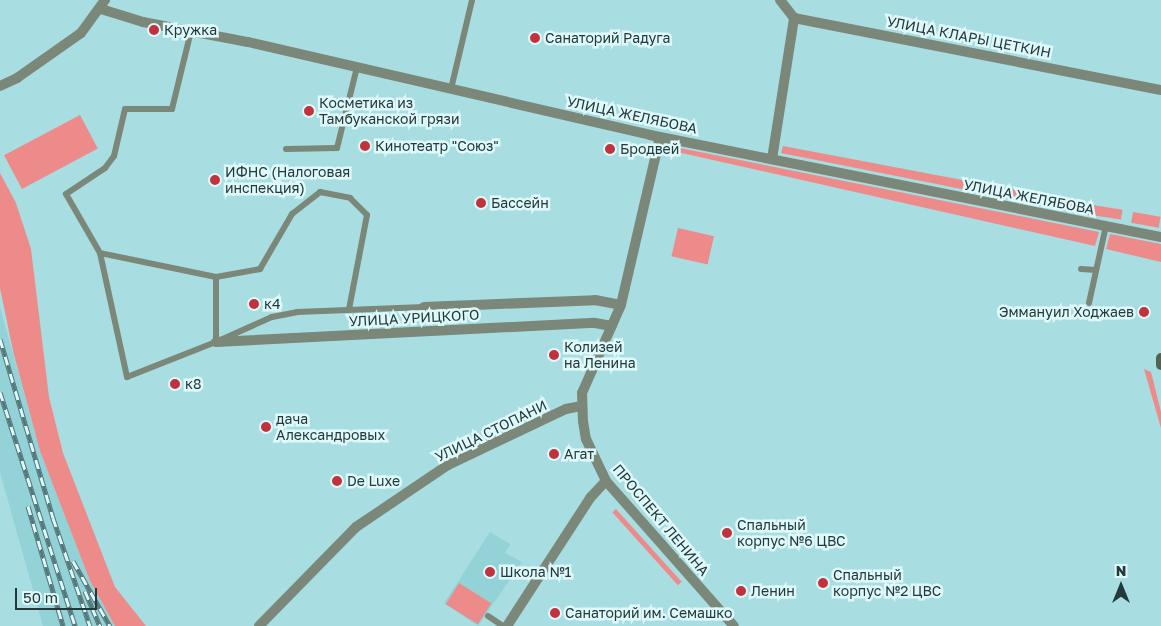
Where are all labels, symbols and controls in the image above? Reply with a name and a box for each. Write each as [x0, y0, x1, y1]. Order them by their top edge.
street label: УЛИЦА КЛАРЫ ЦЕТКИН [885, 13, 1053, 61]
place label: Кружка [164, 22, 217, 38]
marker: Кружка [148, 24, 160, 36]
place label: Cанаторий Радуга [545, 30, 670, 46]
marker: Cанаторий Радуга [529, 32, 541, 44]
street label: УЛИЦА ЖЕЛЯБОВА [565, 93, 699, 137]
place label: Косметика из Тамбуканской грязи [319, 95, 459, 128]
marker: Косметика из Тамбуканской грязи [303, 105, 315, 117]
place label: Кинотеатр "Союз" [375, 138, 499, 154]
marker: Кинотеатр "Союз" [359, 140, 371, 152]
place label: Бродвей [620, 141, 679, 157]
marker: Бродвей [604, 143, 616, 155]
place label: ИФНС (Налоговая инспекция) [225, 164, 350, 196]
marker: ИФНС (Налоговая инспекция) [209, 174, 221, 186]
street label: УЛИЦА ЖЕЛЯБОВА [962, 176, 1096, 218]
place label: Бассейн [491, 195, 549, 211]
marker: Бассейн [475, 197, 487, 209]
place label: к4 [264, 296, 281, 312]
marker: к4 [248, 298, 260, 310]
place label: Эммануил Ходжаев [999, 304, 1134, 320]
street label: УЛИЦА УРИЦКОГО [348, 306, 480, 330]
marker: Эммануил Ходжаев [1138, 306, 1150, 318]
place label: Колизей на Ленина [564, 339, 636, 372]
marker: Колизей на Ленина [548, 349, 560, 361]
place label: к8 [185, 376, 202, 392]
marker: к8 [169, 378, 181, 390]
street label: УЛИЦА СТОПАНИ [432, 397, 550, 465]
place label: дача Александровых [276, 411, 385, 444]
marker: дача Александровых [260, 421, 272, 433]
place label: Агат [564, 446, 594, 462]
marker: Агат [548, 448, 560, 460]
street label: ПРОСПЕКТ ЛЕНИНА [609, 461, 713, 579]
place label: De Luxe [347, 473, 400, 489]
marker: De Luxe [331, 475, 343, 487]
place label: Спальный корпус №6 ЦВС [737, 517, 846, 550]
marker: Спальный корпус №6 ЦВС [721, 527, 733, 539]
north arrow [1096, 561, 1146, 611]
text: N [1116, 562, 1126, 579]
place label: Школа №1 [500, 564, 571, 580]
marker: Школа №1 [484, 566, 496, 578]
place label: Спальный корпус №2 ЦВС [833, 567, 941, 600]
marker: Спальный корпус №2 ЦВС [817, 577, 829, 589]
scale bar [18, 578, 100, 610]
place label: Ленин [751, 583, 795, 599]
marker: Ленин [735, 585, 747, 597]
text: 50 m [23, 588, 58, 606]
place label: Санаторий им. Семашко [565, 605, 733, 621]
marker: Санаторий им. Семашко [549, 607, 561, 619]

